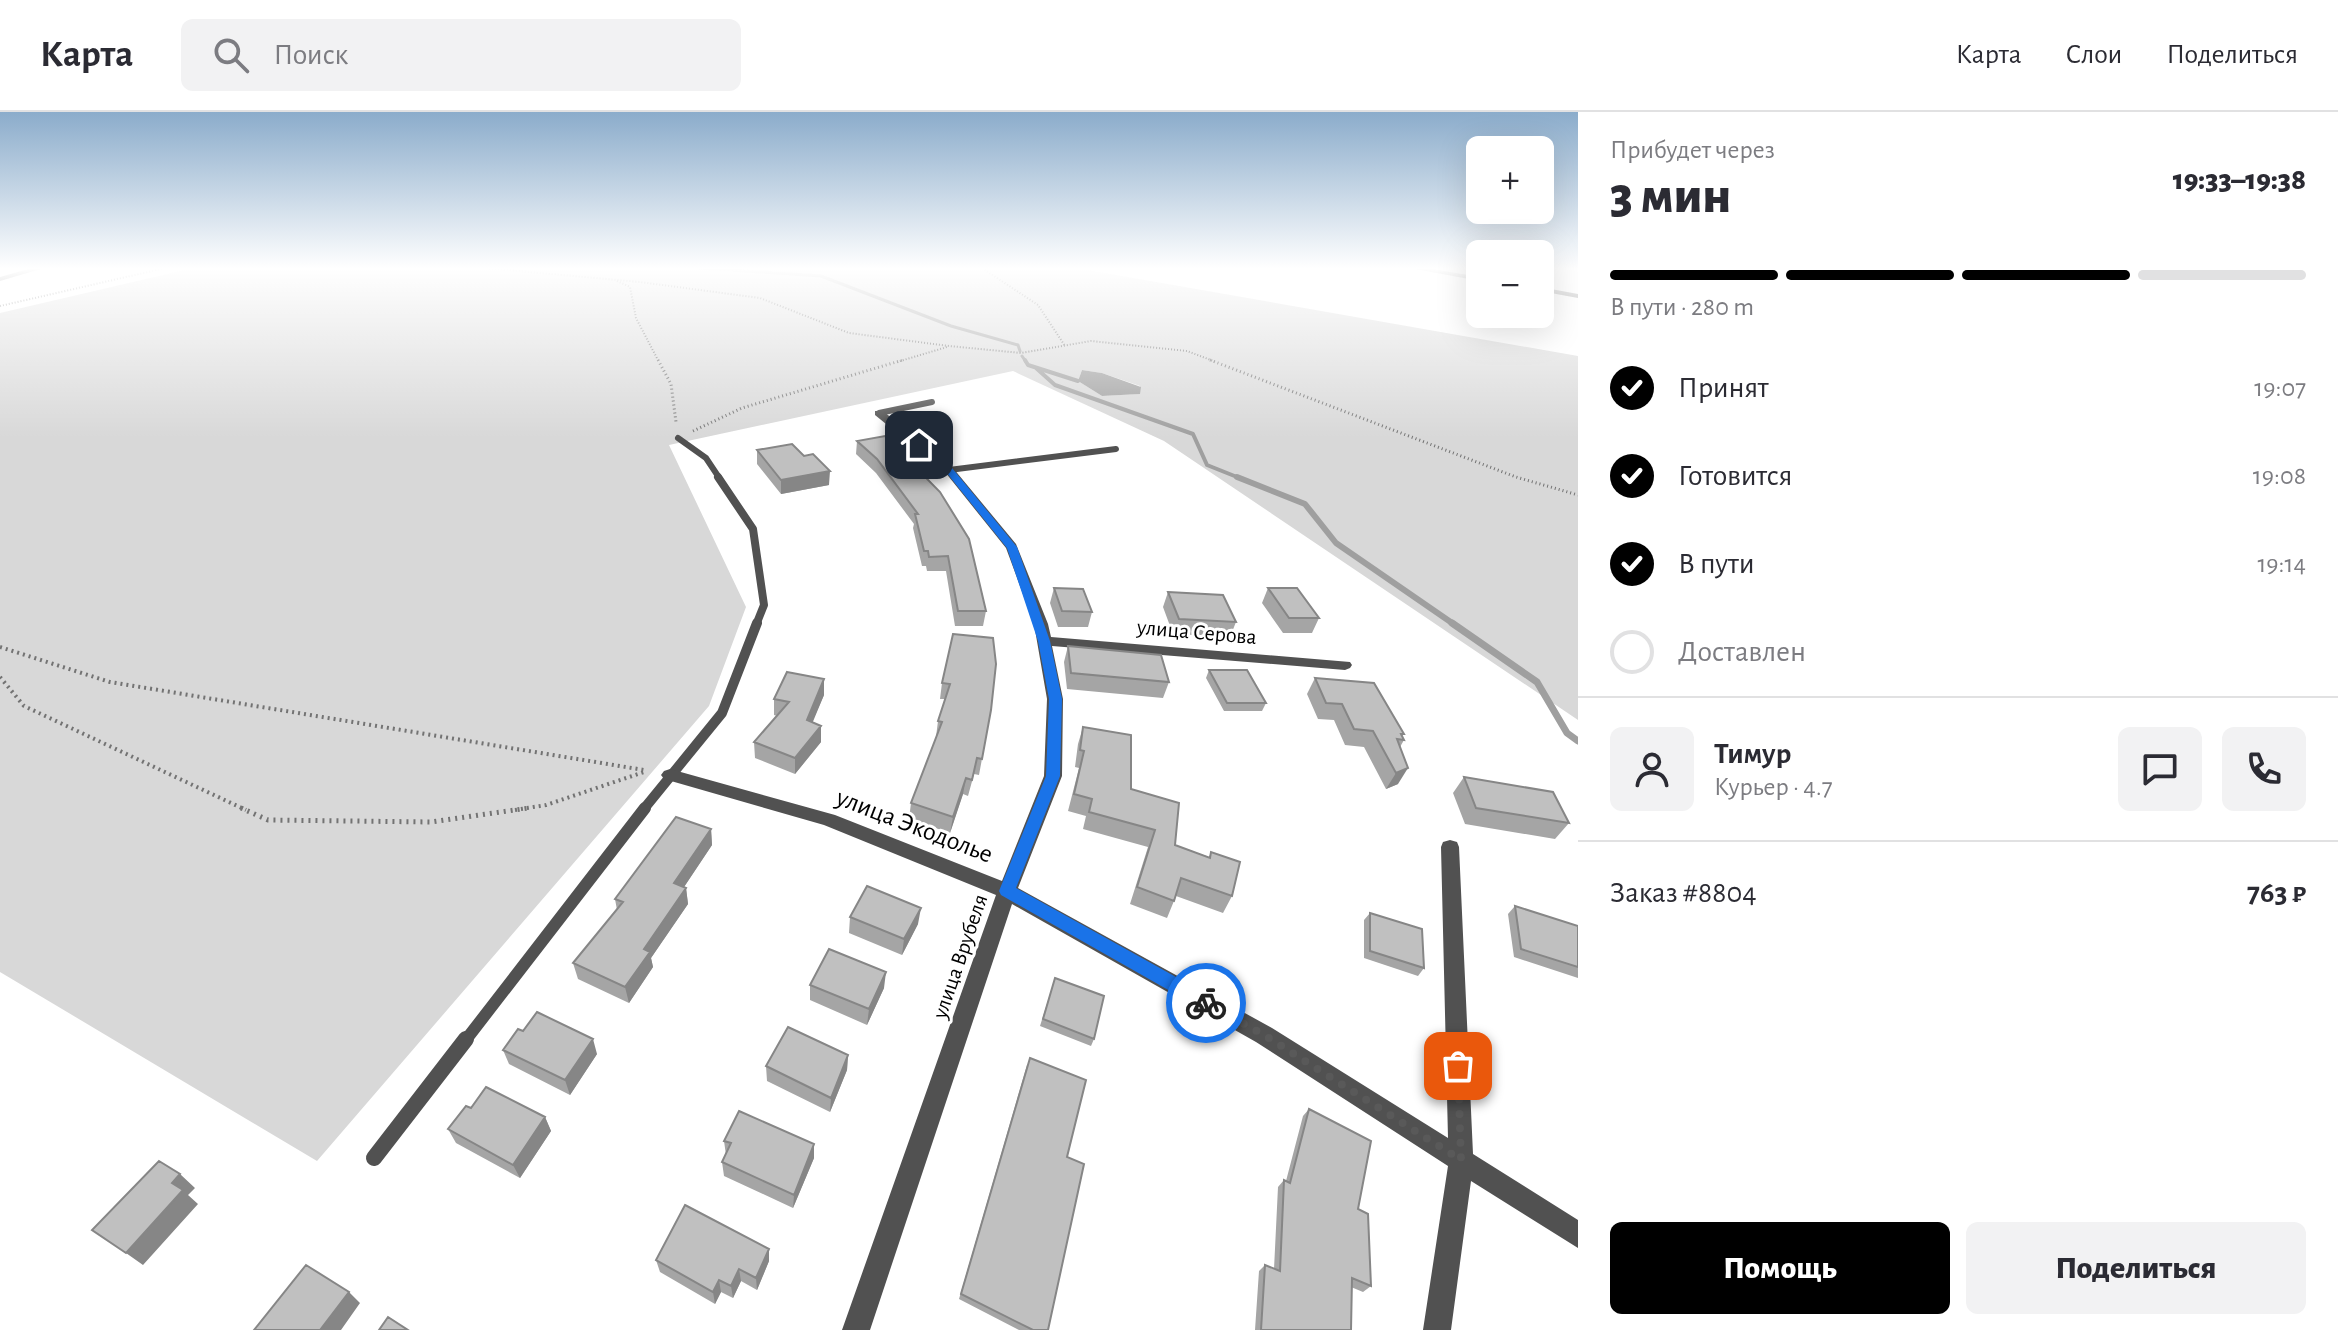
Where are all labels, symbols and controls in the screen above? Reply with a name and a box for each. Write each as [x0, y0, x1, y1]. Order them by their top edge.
search box [181, 19, 741, 91]
icon: search [209, 33, 253, 77]
text: Карта [40, 36, 133, 74]
text: Поиск [273, 40, 348, 70]
text: Карта [1956, 41, 2022, 69]
text: Слои [2066, 41, 2122, 69]
text: Поделиться [2166, 41, 2298, 69]
map controls [1466, 136, 1554, 328]
button: + [1466, 136, 1554, 224]
text: Прибудет через [1610, 137, 1775, 163]
text: 19:33–19:38 [2173, 165, 2306, 195]
text: 3 мин [1610, 170, 1731, 222]
button: − [1466, 240, 1554, 328]
text: В пути · 280 m [1610, 294, 1754, 320]
icon: check [1610, 366, 1654, 410]
text: Принят [1678, 373, 1769, 403]
text: 19:07 [2254, 375, 2306, 401]
pin [885, 411, 953, 479]
icon: home [897, 423, 941, 467]
icon: check [1610, 454, 1654, 498]
text: Готовится [1678, 461, 1792, 491]
text: 19:08 [2253, 463, 2306, 489]
icon: check [1610, 542, 1654, 586]
text: В пути [1678, 549, 1755, 579]
text: 19:14 [2257, 551, 2306, 577]
street label: улица Серова [1135, 616, 1258, 648]
text: Доставлен [1678, 637, 1806, 667]
button: person [1610, 727, 1694, 811]
button: chat [2118, 727, 2202, 811]
button: phone [2222, 727, 2306, 811]
text: Тимур [1714, 739, 1791, 769]
text: Курьер · 4.7 [1714, 774, 1833, 800]
street label: улица Экодолье [832, 784, 997, 868]
text: Заказ #8804 [1610, 878, 1757, 908]
text: 763 ₽ [2247, 878, 2306, 908]
street label: улица Врубеля [928, 891, 991, 1022]
courier [1166, 963, 1246, 1043]
icon: bike [1184, 981, 1228, 1025]
pin [1424, 1032, 1492, 1100]
icon: bag [1436, 1044, 1480, 1088]
button: Помощь [1610, 1222, 1950, 1314]
button: Поделиться [1966, 1222, 2306, 1314]

